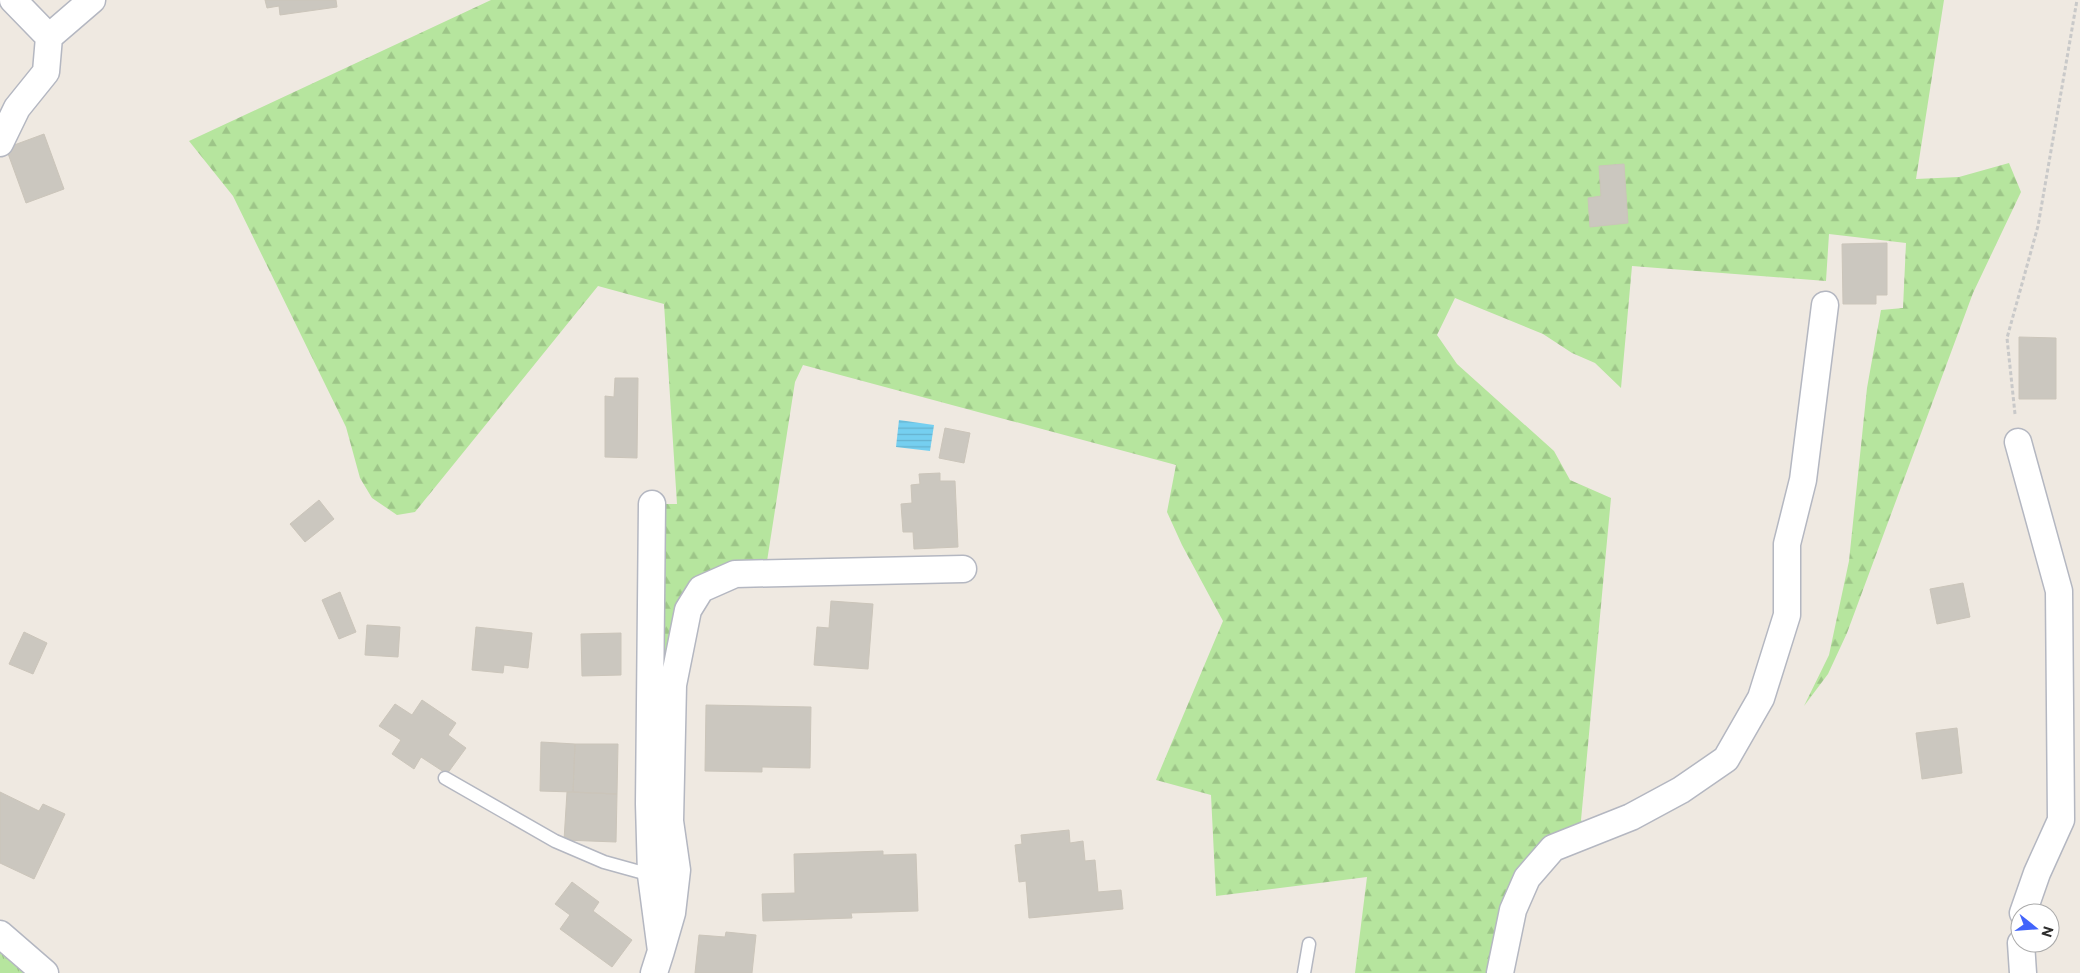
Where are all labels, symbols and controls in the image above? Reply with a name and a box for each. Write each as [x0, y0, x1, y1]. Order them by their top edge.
north arrow [2010, 903, 2060, 953]
text: N [2038, 924, 2058, 939]

